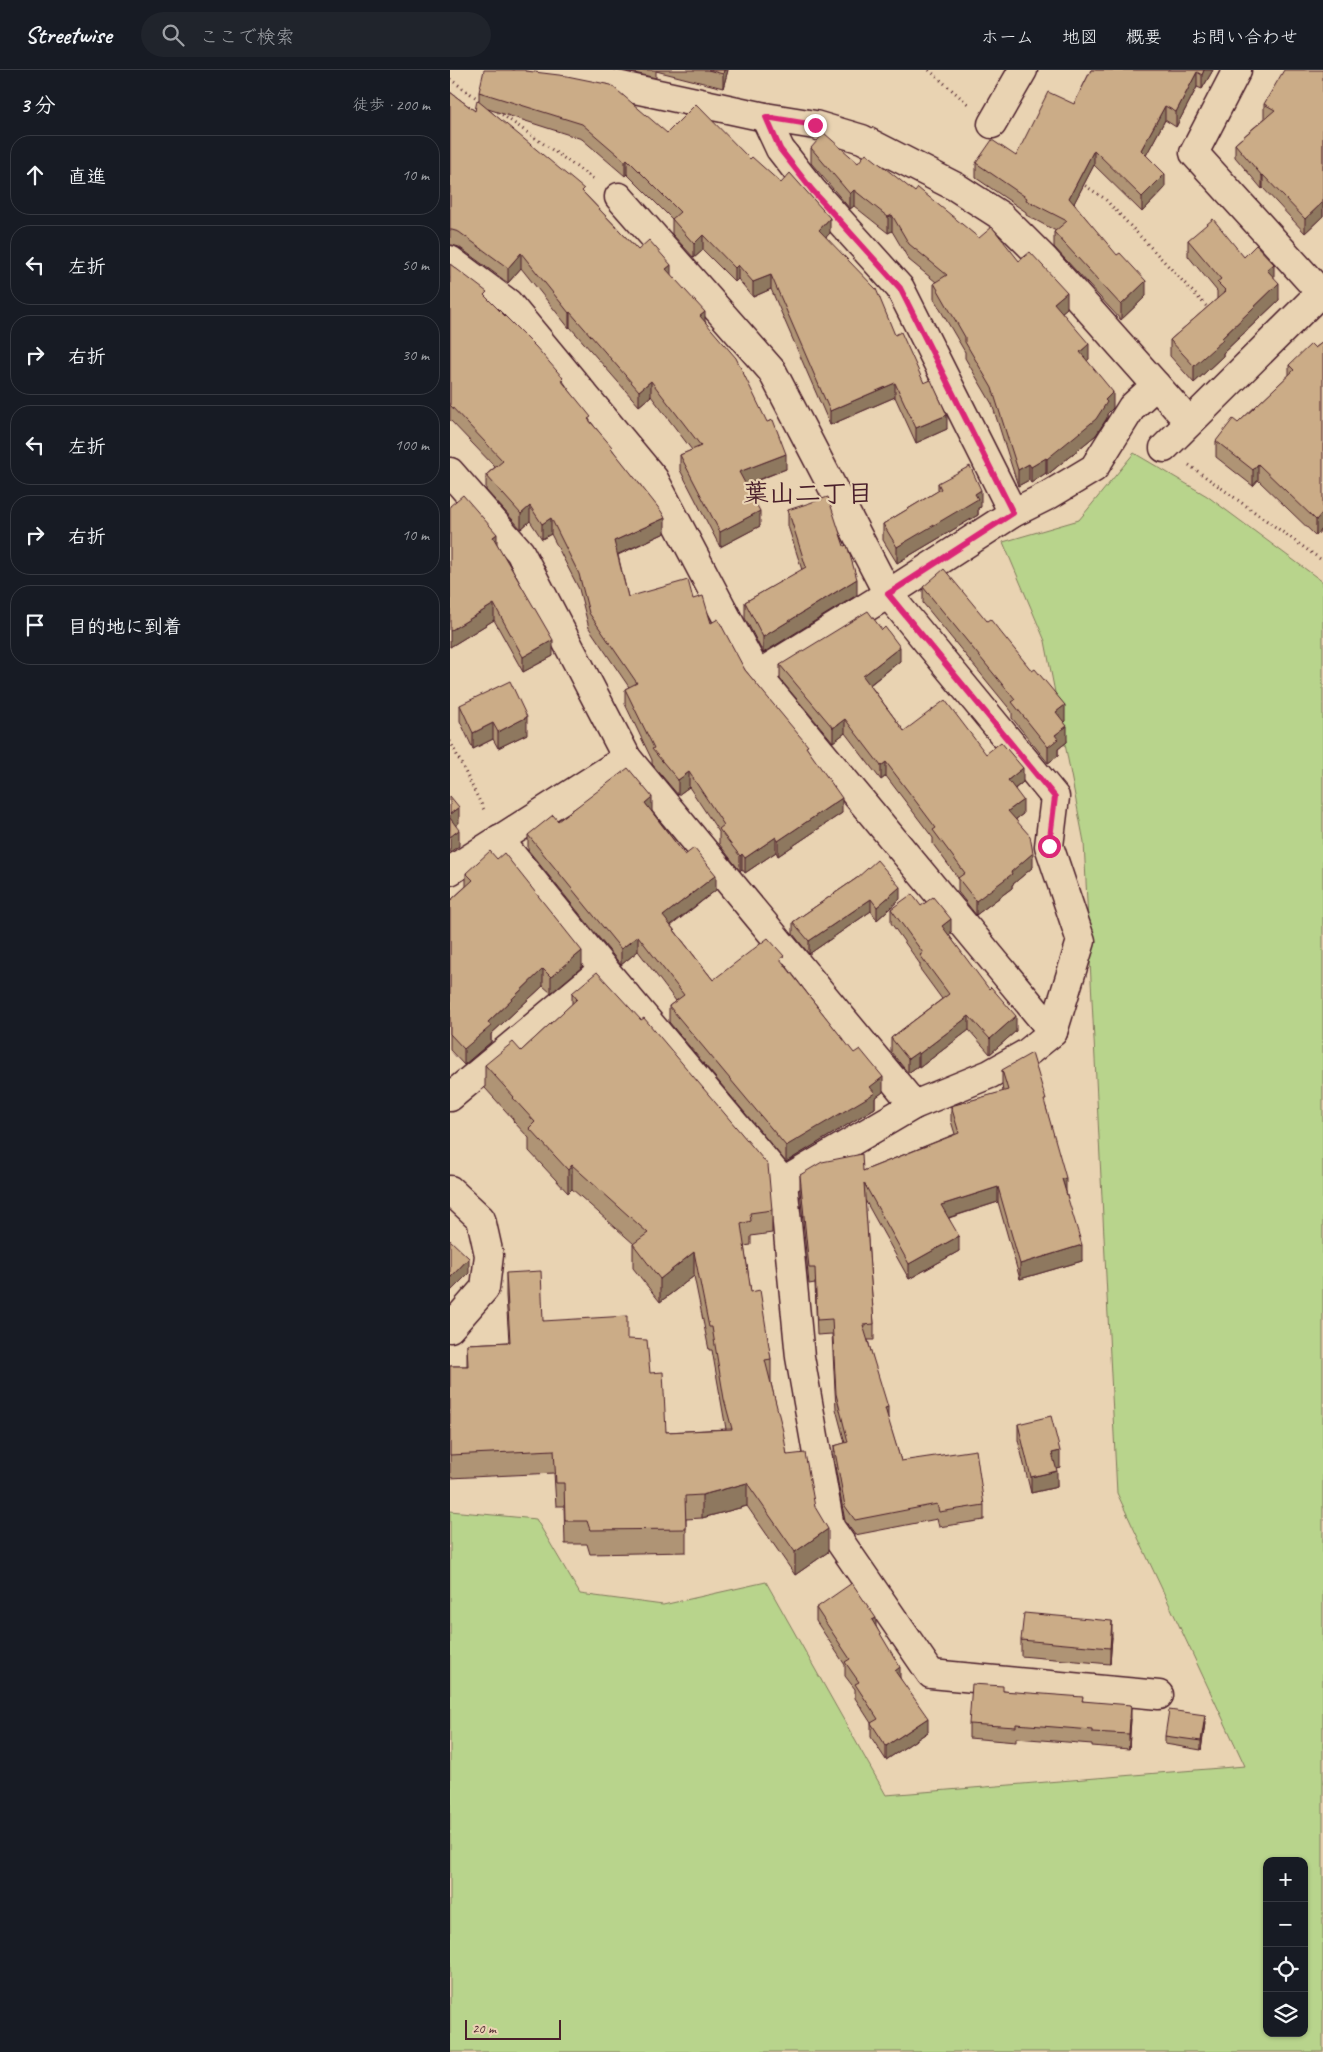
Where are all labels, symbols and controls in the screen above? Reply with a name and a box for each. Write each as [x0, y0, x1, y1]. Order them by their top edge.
search box [141, 12, 491, 57]
text: Streetwise [25, 20, 111, 50]
icon: search [159, 21, 187, 49]
text: ここで検索 [199, 25, 294, 49]
text: ホーム [981, 26, 1034, 48]
text: 地図 [1062, 26, 1098, 48]
text: 概要 [1126, 26, 1162, 48]
text: お問い合わせ [1190, 26, 1298, 48]
text: 3 分 [20, 92, 56, 118]
text: 徒歩 · 200 m [353, 95, 430, 115]
route end [804, 114, 827, 137]
icon: ahead [21, 161, 49, 189]
text: 直進 [68, 165, 106, 189]
text: 10 m [402, 165, 429, 185]
icon: left [21, 251, 49, 279]
text: 左折 [68, 255, 106, 279]
text: 50 m [402, 255, 429, 275]
icon: right [21, 341, 49, 369]
text: 右折 [68, 345, 106, 369]
text: 30 m [402, 345, 429, 365]
icon: left [21, 431, 49, 459]
text: 左折 [68, 435, 106, 459]
text: 100 m [395, 435, 429, 455]
district label: 葉山二丁目 [743, 477, 873, 510]
icon: right [21, 521, 49, 549]
text: 右折 [68, 525, 106, 549]
text: 10 m [402, 525, 429, 545]
icon: arrive [21, 611, 49, 639]
text: 目的地に到着 [68, 615, 182, 639]
route start [1038, 835, 1061, 858]
map controls [1263, 1857, 1308, 2037]
button: + [1263, 1857, 1308, 1902]
button: − [1263, 1902, 1308, 1947]
button: locate [1263, 1947, 1308, 1992]
button: layers [1263, 1992, 1308, 2037]
scale bar [465, 2017, 561, 2040]
text: 20 m [472, 2020, 496, 2037]

